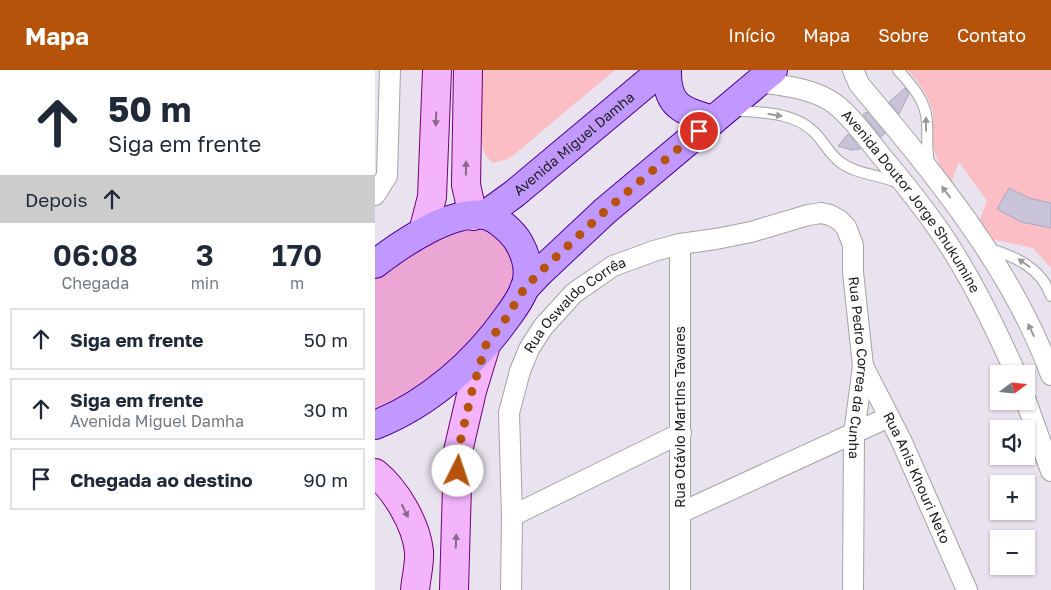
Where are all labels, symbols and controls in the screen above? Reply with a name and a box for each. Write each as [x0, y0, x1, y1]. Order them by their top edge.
text: Mapa [25, 21, 89, 50]
text: Início [728, 24, 775, 46]
text: Mapa [803, 24, 850, 46]
text: Sobre [878, 24, 929, 46]
text: Contato [957, 24, 1026, 46]
text: 50 m [108, 88, 191, 130]
street label: Avenida Miguel Damha [510, 88, 637, 199]
icon: ahead [25, 90, 90, 155]
street label: Avenida Doutor Jorge Shukumine [839, 106, 984, 296]
pin [678, 110, 720, 152]
one-way arrow [432, 111, 440, 127]
one-way arrow [768, 111, 784, 119]
one-way arrow [922, 116, 930, 132]
icon: arrive [685, 117, 713, 145]
text: Siga em frente [108, 130, 261, 157]
one-way arrow [462, 160, 470, 176]
icon: ahead [98, 185, 126, 213]
one-way arrow [941, 186, 952, 199]
text: Depois [25, 188, 88, 211]
text: 06:08 [53, 237, 138, 273]
text: 3 [196, 237, 214, 273]
text: 170 [272, 237, 322, 273]
street label: Rua Oswaldo Corrêa [520, 253, 628, 356]
one-way arrow [1017, 258, 1031, 268]
text: Chegada [61, 273, 129, 293]
text: min [191, 273, 219, 293]
text: m [290, 273, 304, 293]
street label: Rua Pedro Correa da Cunha [846, 275, 872, 459]
one-way arrow [1027, 323, 1035, 337]
icon: ahead [27, 325, 55, 353]
street label: Rua Otávio Martins Tavares [671, 326, 688, 508]
text: Siga em frente [70, 328, 204, 351]
text: 50 m [304, 328, 348, 351]
north arrow [990, 365, 1035, 410]
map controls [990, 365, 1035, 575]
text: Siga em frente [70, 388, 204, 411]
icon: ahead [27, 395, 55, 423]
text: 30 m [304, 398, 348, 421]
street label: Rua Anis Khouri Neto [880, 409, 954, 546]
text: Avenida Miguel Damha [70, 411, 244, 431]
button: sound [990, 420, 1035, 465]
position arrow [431, 444, 483, 496]
icon: arrive [27, 465, 55, 493]
text: Chegada ao destino [70, 468, 253, 491]
text: 90 m [303, 468, 348, 491]
button: + [990, 475, 1035, 520]
one-way arrow [401, 504, 409, 518]
button: − [990, 530, 1035, 575]
one-way arrow [452, 533, 460, 549]

